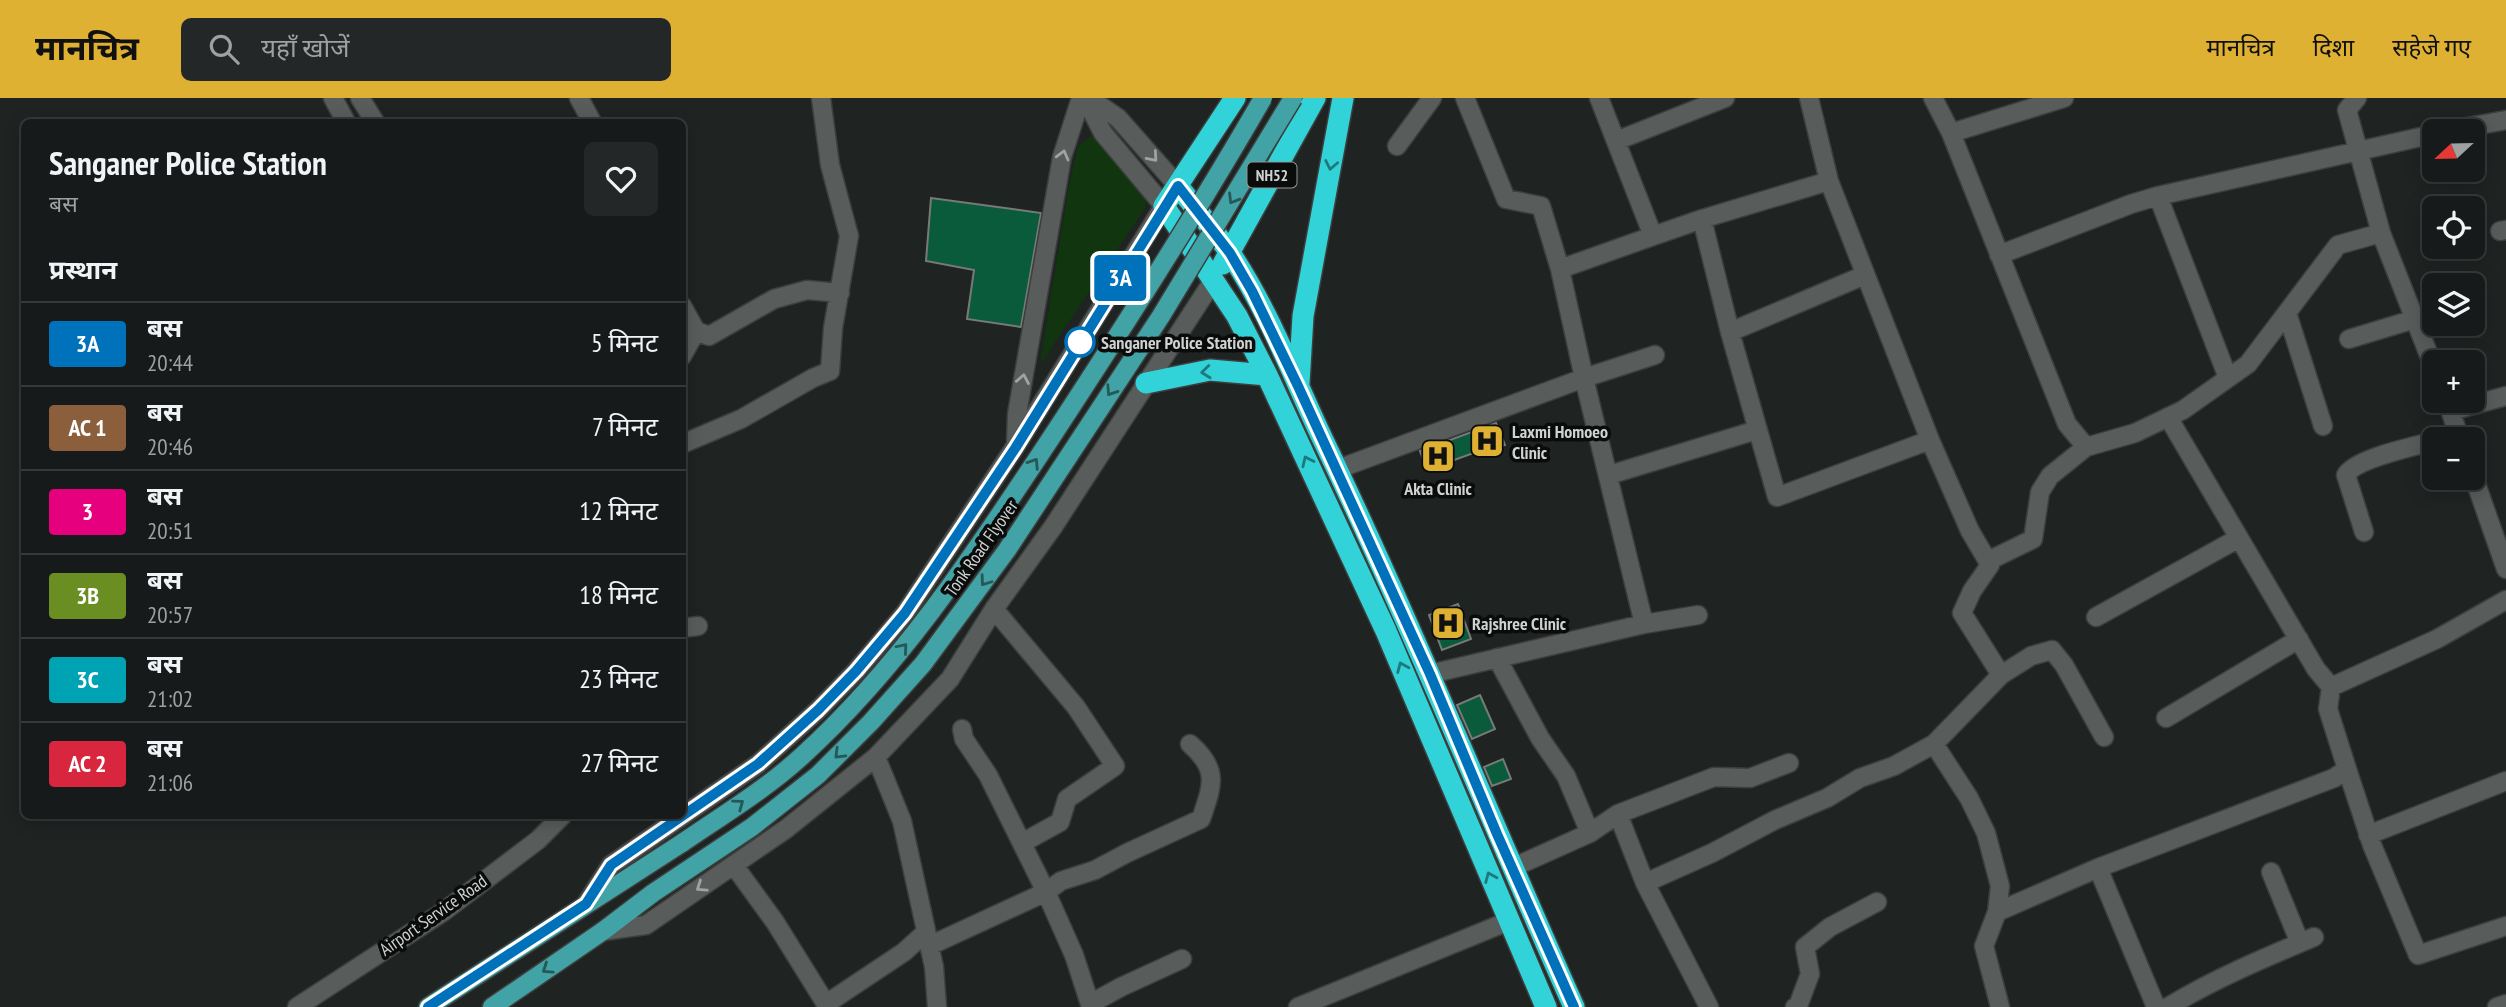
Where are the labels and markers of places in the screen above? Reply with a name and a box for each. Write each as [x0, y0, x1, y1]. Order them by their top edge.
marker: Sanganer Police Station [1065, 327, 1095, 357]
place label: Sanganer Police Station [1101, 331, 1252, 354]
place label: Laxmi Homoeo Clinic [1512, 420, 1608, 464]
hospital icon: Laxmi Homoeo Clinic [1468, 422, 1506, 460]
hospital icon: Akta Clinic [1419, 437, 1457, 475]
place label: Akta Clinic [1403, 477, 1473, 500]
hospital icon: Rajshree Clinic [1429, 604, 1467, 642]
place label: Rajshree Clinic [1472, 612, 1567, 635]

